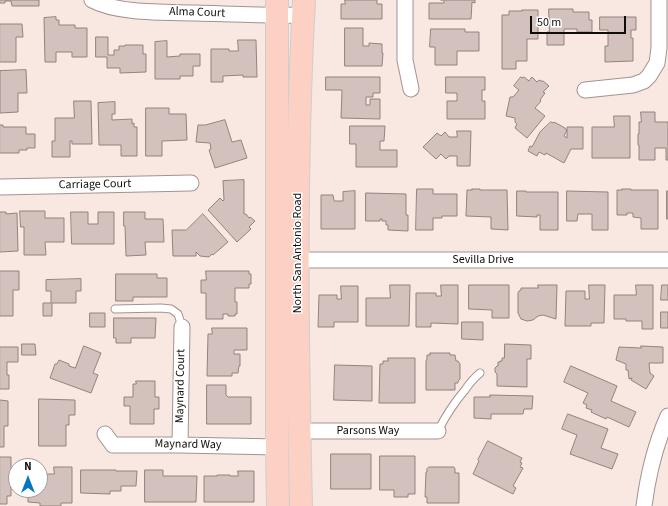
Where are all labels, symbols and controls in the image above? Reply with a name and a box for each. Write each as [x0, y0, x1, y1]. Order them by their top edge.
street label: Alma Court [169, 5, 225, 21]
scale bar [532, 8, 628, 34]
text: 50 m [537, 14, 561, 31]
street label: Carriage Court [59, 177, 131, 193]
street label: North San Antonio Road [291, 193, 305, 313]
street label: Sevilla Drive [452, 253, 514, 267]
street label: Maynard Court [173, 349, 189, 423]
street label: Parsons Way [337, 424, 399, 438]
street label: Maynard Way [154, 437, 222, 453]
north arrow [8, 458, 48, 498]
text: N [24, 459, 32, 474]

